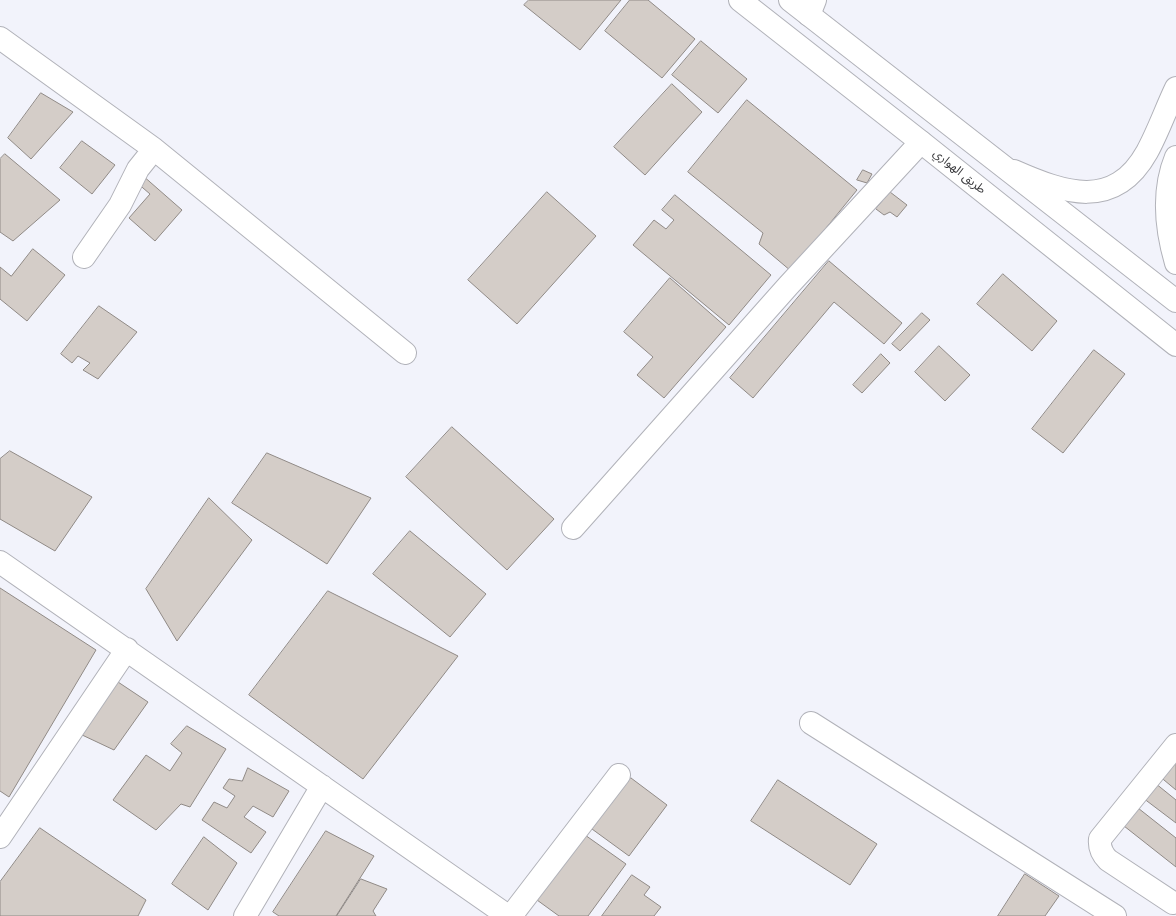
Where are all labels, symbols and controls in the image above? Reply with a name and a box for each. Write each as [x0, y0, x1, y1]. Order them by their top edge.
street label: طريق الهواري [930, 146, 988, 198]

